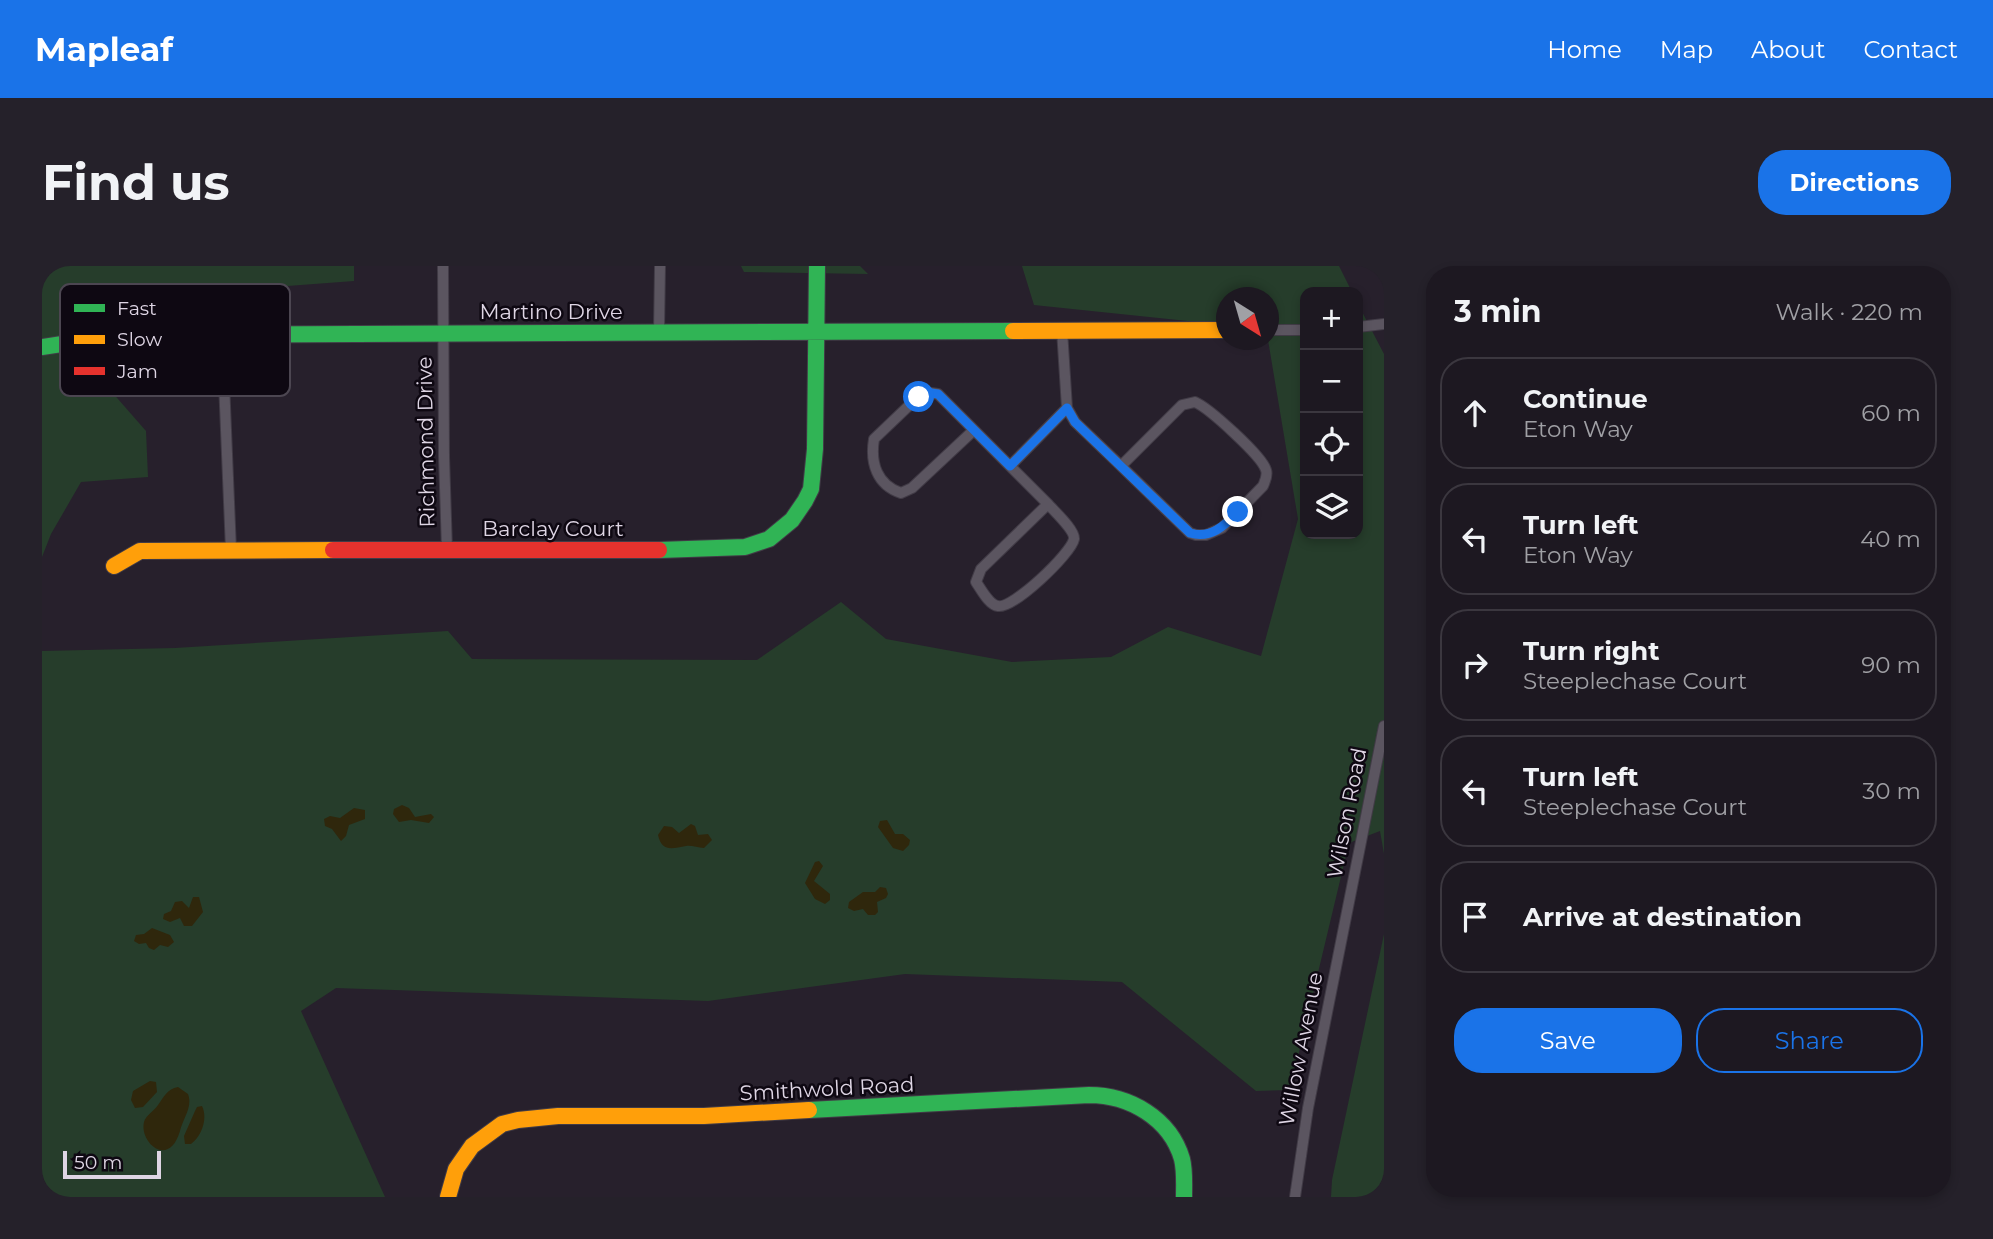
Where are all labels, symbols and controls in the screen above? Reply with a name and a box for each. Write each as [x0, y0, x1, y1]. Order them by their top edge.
text: Mapleaf [35, 29, 173, 69]
text: Home [1547, 35, 1622, 64]
text: Map [1660, 35, 1713, 64]
text: About [1751, 35, 1825, 64]
text: Contact [1863, 35, 1958, 64]
button: Directions [1758, 150, 1951, 215]
text: Find us [42, 153, 230, 212]
legend [60, 284, 290, 396]
north arrow [1216, 287, 1279, 350]
map controls [1300, 287, 1363, 539]
button: + [1300, 287, 1363, 350]
text: 3 min [1454, 293, 1541, 330]
text: Fast [117, 297, 157, 320]
text: Walk · 220 m [1776, 298, 1923, 326]
street label: Martino Drive [479, 299, 623, 324]
text: Slow [117, 328, 162, 351]
button: − [1300, 350, 1363, 413]
street label: Richmond Drive [412, 356, 439, 528]
text: Jam [116, 360, 158, 383]
route start [903, 381, 934, 412]
text: Continue [1523, 383, 1648, 415]
icon: ahead [1456, 394, 1494, 432]
text: 60 m [1861, 399, 1921, 427]
button: locate [1300, 413, 1363, 476]
text: Eton Way [1523, 415, 1633, 443]
button: layers [1300, 476, 1363, 539]
route end [1222, 496, 1253, 527]
text: Turn left [1523, 509, 1639, 541]
street label: Barclay Court [482, 516, 624, 541]
icon: left [1456, 520, 1494, 558]
text: 40 m [1860, 525, 1921, 553]
text: Eton Way [1523, 541, 1633, 569]
text: Turn right [1523, 635, 1659, 667]
icon: right [1456, 646, 1494, 684]
text: 90 m [1861, 651, 1921, 679]
text: Steeplechase Court [1523, 667, 1747, 695]
street label: Wilson Road [1322, 746, 1371, 880]
text: Turn left [1523, 761, 1639, 793]
icon: left [1456, 772, 1494, 810]
text: 30 m [1862, 777, 1921, 805]
text: Steeplechase Court [1523, 793, 1747, 821]
icon: arrive [1456, 898, 1494, 936]
text: Arrive at destination [1523, 901, 1802, 933]
street label: Willow Avenue [1273, 970, 1328, 1128]
button: Save [1454, 1008, 1682, 1073]
button: Share [1696, 1008, 1923, 1073]
street label: Smithwold Road [739, 1071, 915, 1106]
scale bar [63, 1148, 161, 1180]
text: 50 m [74, 1151, 122, 1174]

